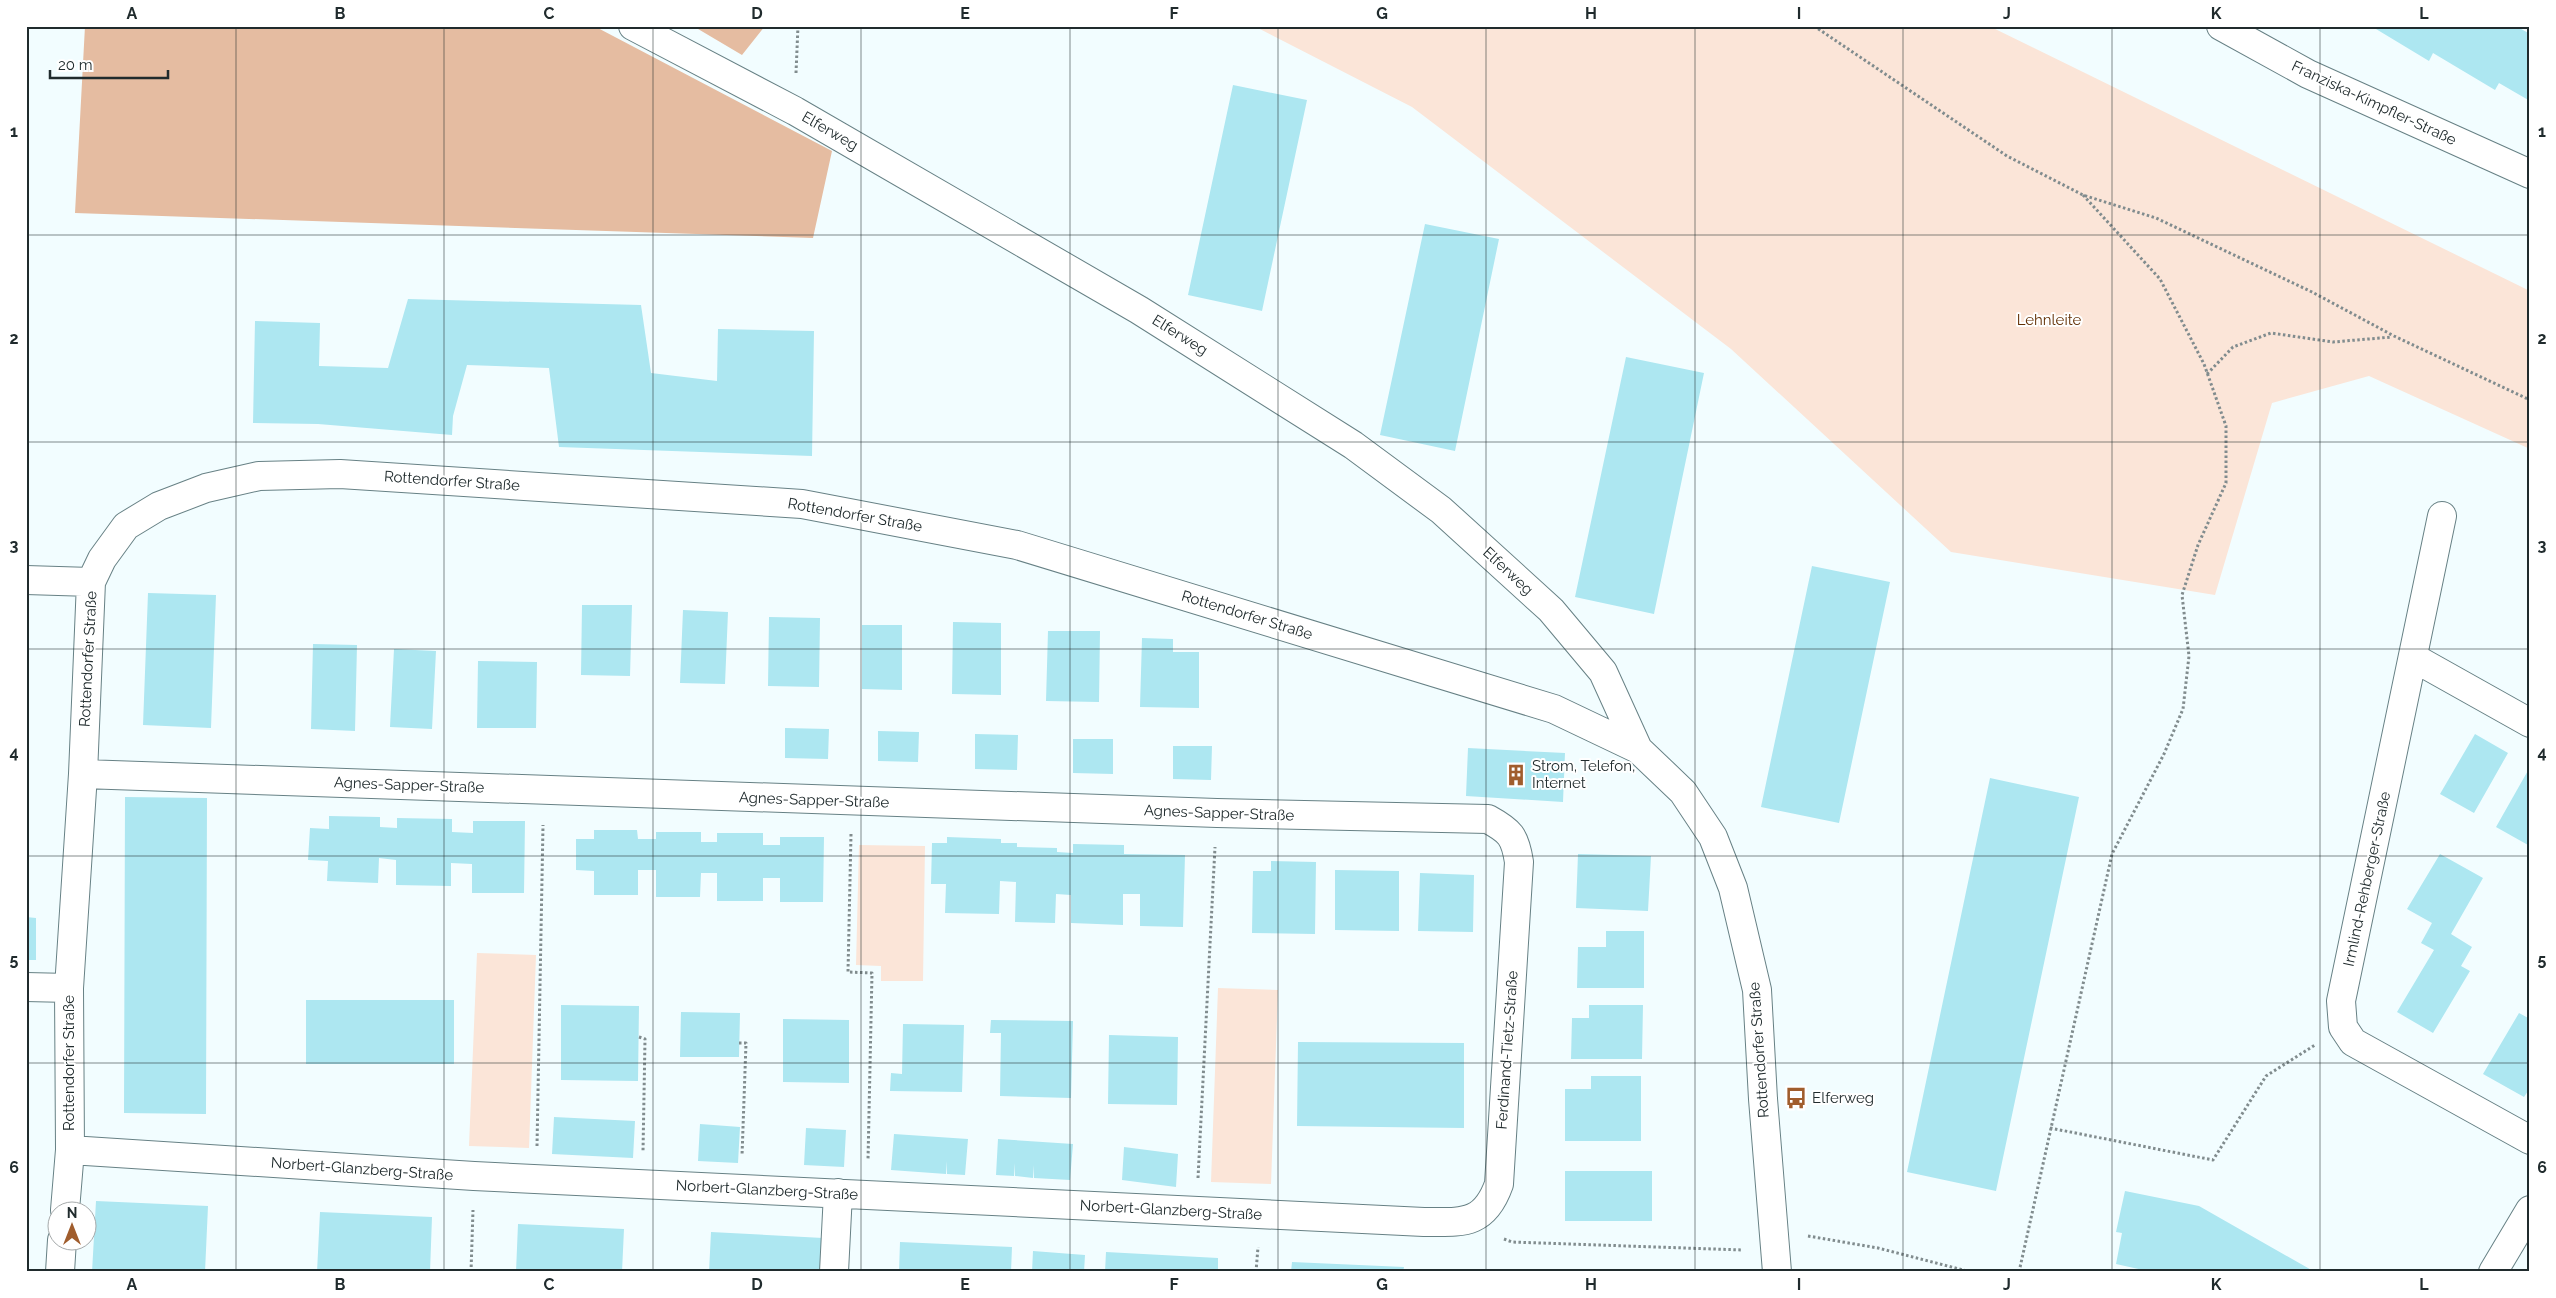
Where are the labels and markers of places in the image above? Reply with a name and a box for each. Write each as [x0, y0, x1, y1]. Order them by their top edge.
place label: Strom, Telefon, Internet [1532, 757, 1635, 792]
building icon: Strom, Telefon, Internet [1503, 762, 1529, 788]
bus stop icon: Elferweg [1783, 1085, 1809, 1111]
place label: Elferweg [1812, 1089, 1874, 1107]

